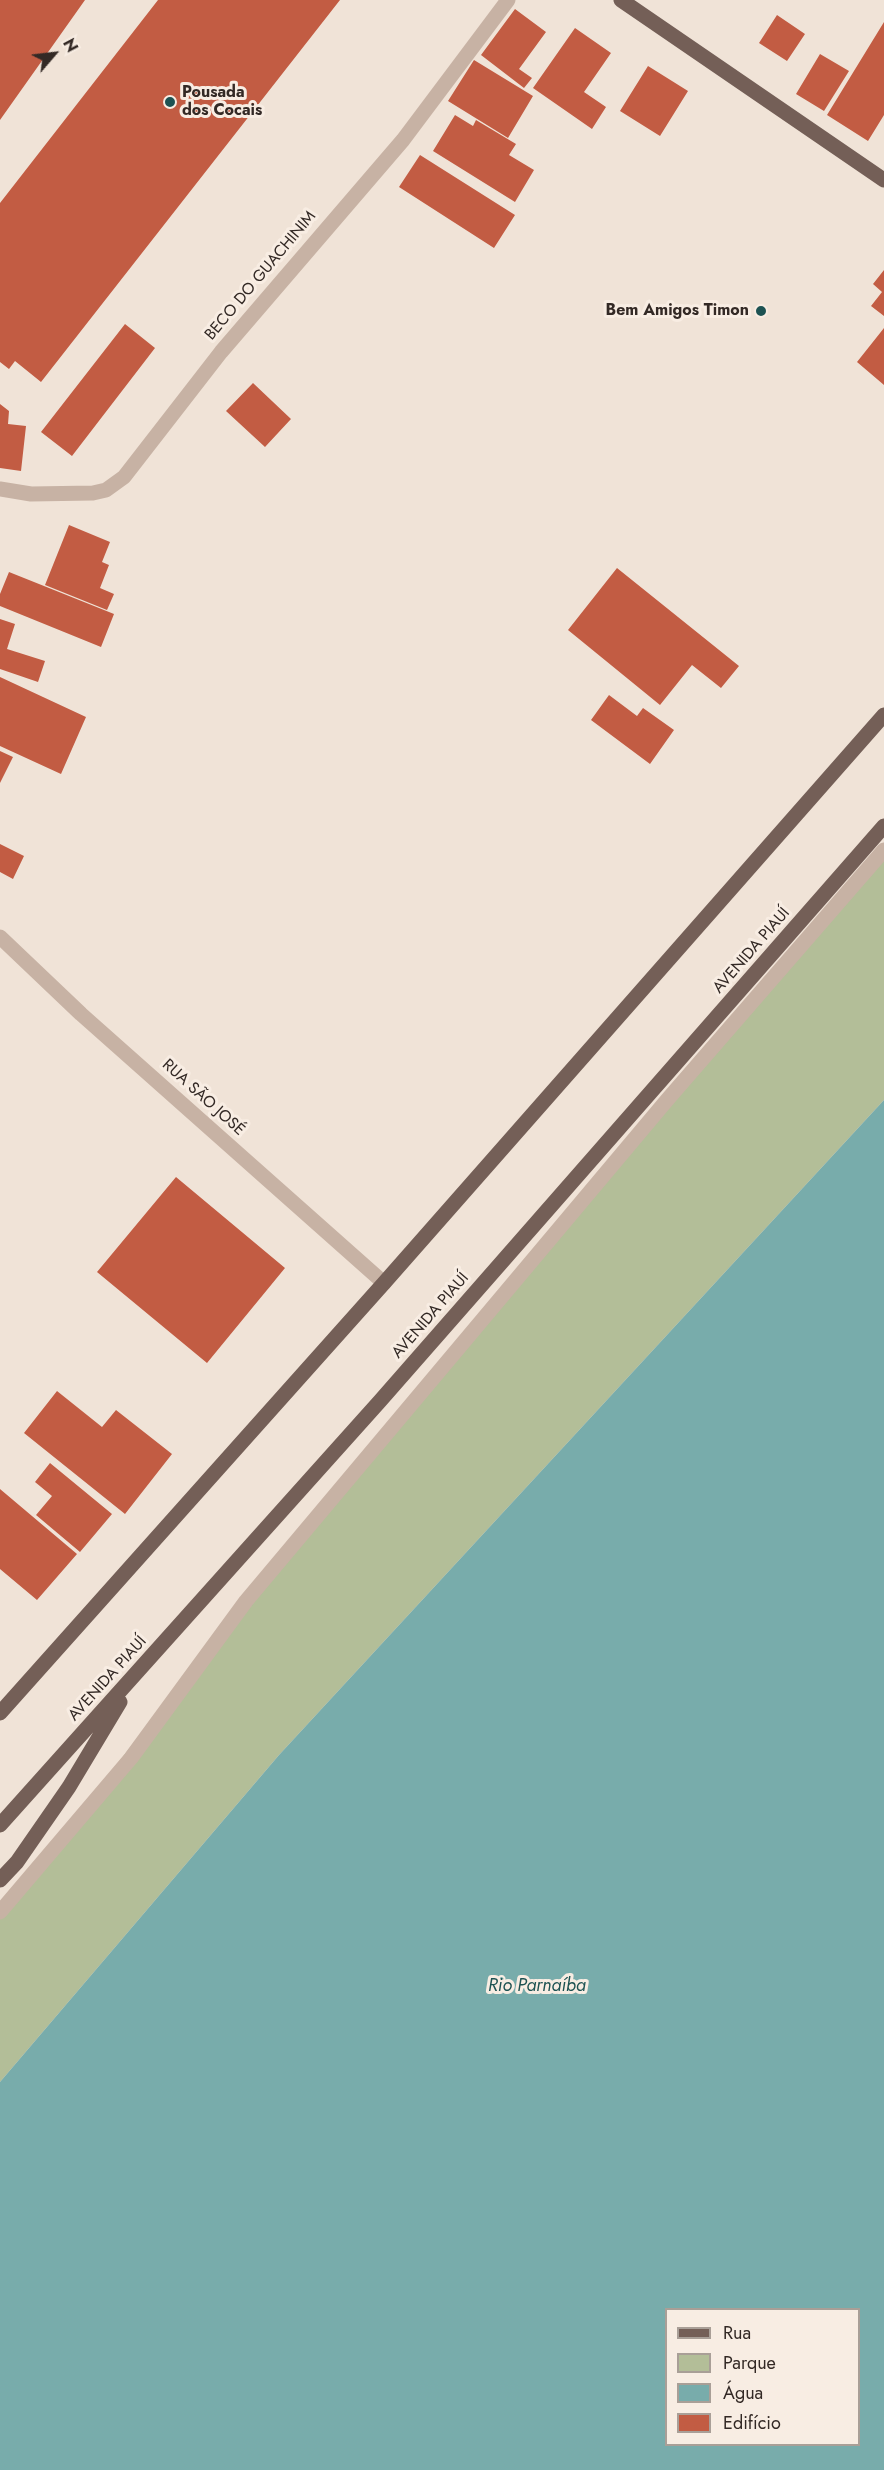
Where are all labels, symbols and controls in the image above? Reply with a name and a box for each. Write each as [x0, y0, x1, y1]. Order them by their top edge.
north arrow [24, 24, 84, 84]
text: N [57, 34, 83, 56]
place label: Pousada dos Cocais [182, 83, 262, 121]
marker: Pousada dos Cocais [163, 95, 177, 109]
street label: BECO DO GUACHINIM [201, 208, 321, 344]
place label: Bem Amigos Timon [606, 301, 749, 321]
marker: Bem Amigos Timon [754, 304, 768, 318]
street label: AVENIDA PIAUÍ [709, 904, 795, 998]
street label: RUA SÃO JOSÉ [158, 1056, 248, 1140]
street label: AVENIDA PIAUÍ [388, 1269, 474, 1363]
street label: AVENIDA PIAUÍ [65, 1633, 151, 1725]
water label: Rio Parnaíba [488, 1976, 586, 1998]
legend [665, 2308, 860, 2446]
text: Rua [723, 2320, 751, 2346]
text: Parque [723, 2350, 776, 2376]
text: Água [723, 2380, 763, 2406]
text: Edifício [723, 2410, 781, 2436]

